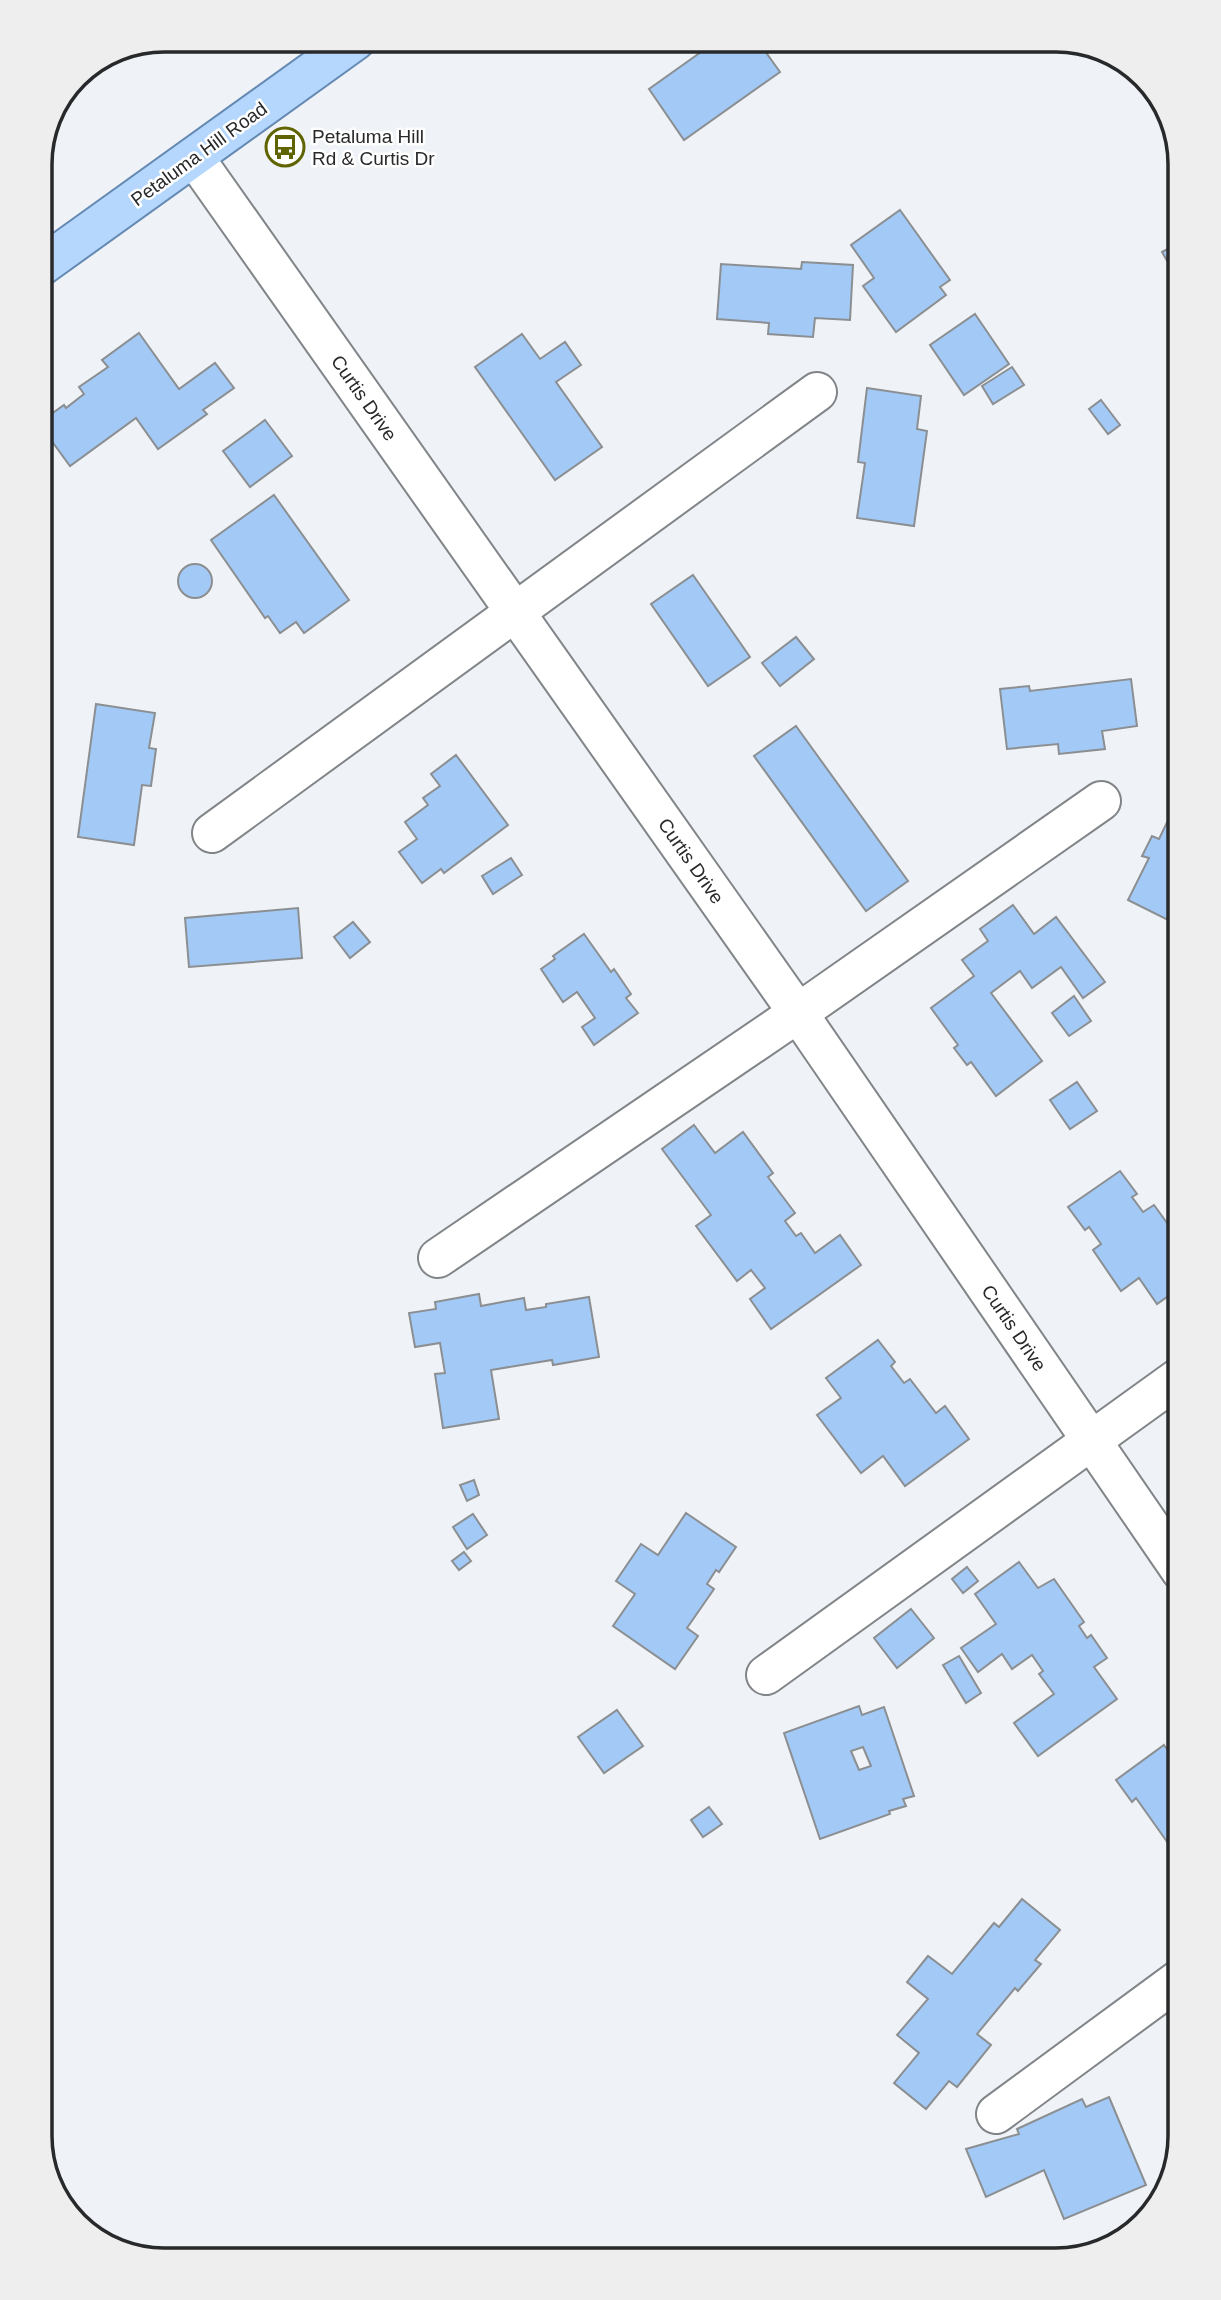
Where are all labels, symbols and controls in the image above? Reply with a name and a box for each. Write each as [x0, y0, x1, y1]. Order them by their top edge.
street label: Petaluma Hill Road [127, 98, 271, 210]
bus stop icon: Petaluma Hill Rd & Curtis Dr [264, 126, 306, 168]
place label: Petaluma Hill Rd & Curtis Dr [312, 126, 435, 169]
street label: Curtis Drive [327, 351, 401, 445]
street label: Curtis Drive [654, 814, 728, 908]
street label: Curtis Drive [978, 1281, 1050, 1375]

